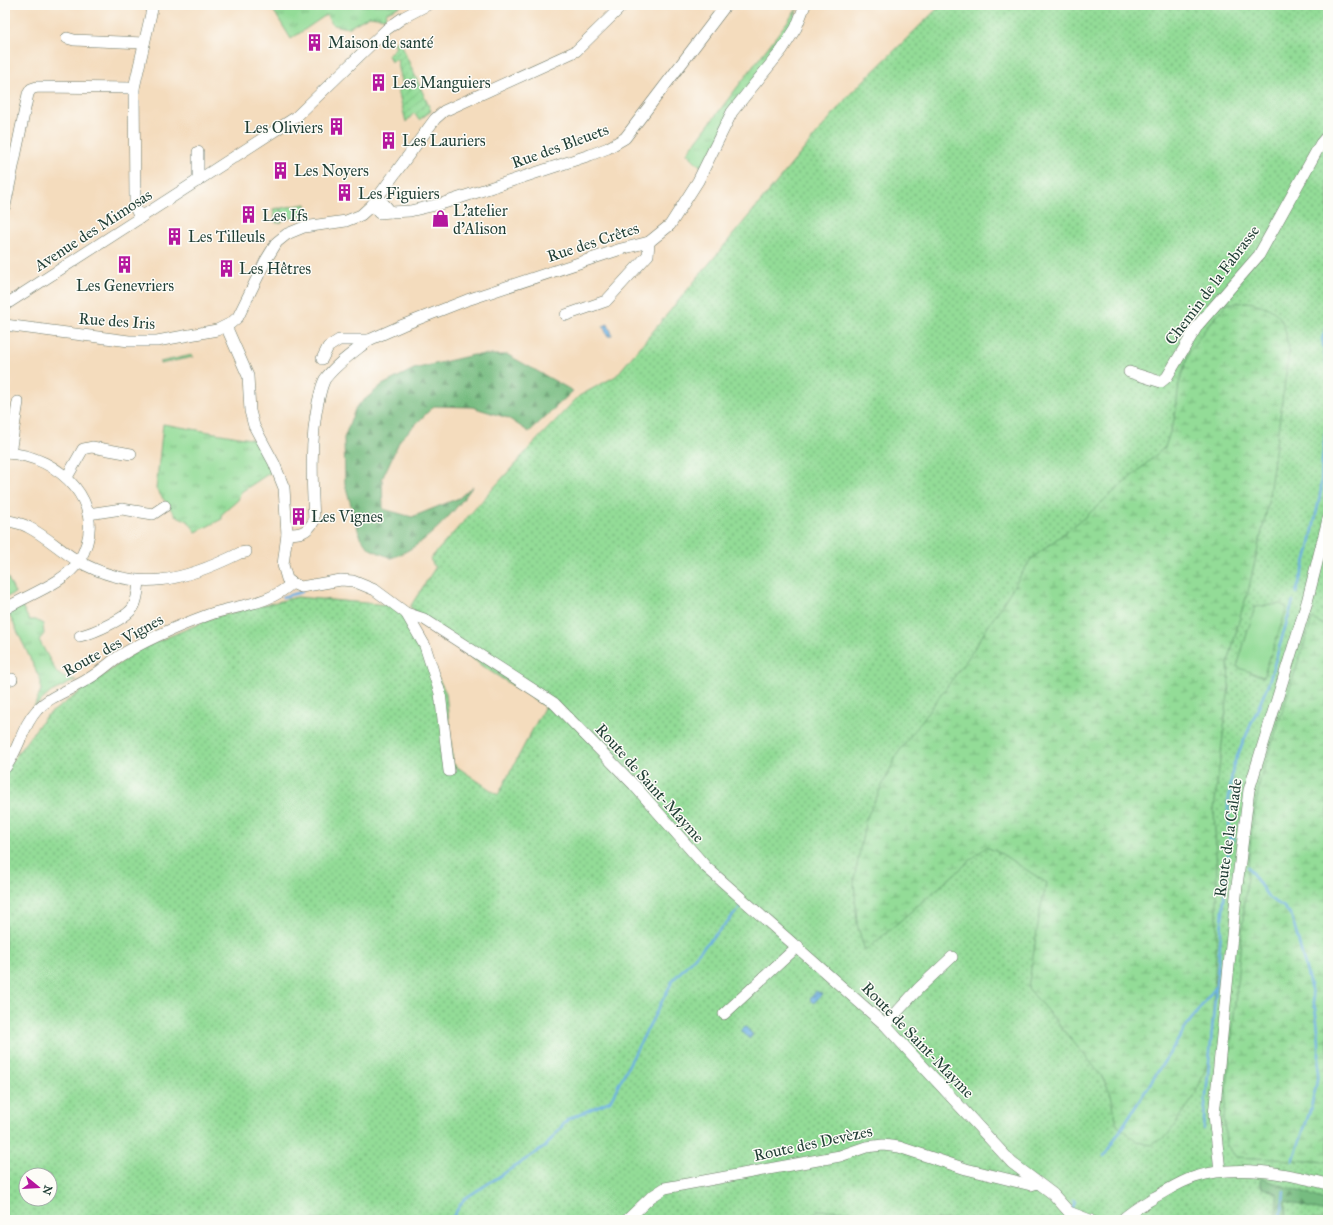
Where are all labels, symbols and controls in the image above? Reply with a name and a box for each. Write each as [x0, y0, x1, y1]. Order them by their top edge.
building icon: Maison de santé [305, 32, 325, 52]
place label: Maison de santé [328, 33, 434, 52]
building icon: Les Manguiers [369, 72, 389, 92]
place label: Les Manguiers [392, 73, 491, 93]
building icon: Les Oliviers [326, 117, 346, 137]
place label: Les Oliviers [244, 118, 323, 137]
street label: Rue des Bleuets [509, 120, 611, 172]
building icon: Les Lauriers [379, 130, 399, 150]
place label: Les Lauriers [402, 131, 486, 150]
building icon: Les Noyers [271, 160, 291, 180]
place label: Les Noyers [294, 161, 369, 180]
building icon: Les Figuiers [335, 183, 355, 203]
place label: Les Figuiers [358, 184, 440, 204]
street label: Avenue des Mimosas [30, 185, 155, 276]
place label: L'atelier d'Alison [453, 201, 508, 238]
building icon: Les Ifs [239, 205, 259, 225]
place label: Les Ifs [262, 206, 308, 225]
shop icon: L'atelier d'Alison [430, 209, 450, 229]
street label: Rue des Crêtes [545, 218, 641, 266]
street label: Chemin de la Fabrasse [1161, 221, 1263, 348]
building icon: Les Tilleuls [165, 226, 185, 246]
place label: Les Tilleuls [188, 227, 265, 246]
building icon: Les Genevriers [115, 254, 135, 274]
building icon: Les Hêtres [216, 258, 236, 278]
place label: Les Hêtres [239, 259, 311, 278]
place label: Les Genevriers [76, 276, 174, 295]
street label: Rue des Iris [78, 309, 156, 333]
building icon: Les Vignes [288, 506, 308, 526]
place label: Les Vignes [311, 507, 383, 527]
street label: Route des Vignes [60, 610, 167, 681]
street label: Route de Saint-Mayme [592, 720, 709, 847]
street label: Route de la Calade [1210, 777, 1246, 899]
street label: Route de Saint-Mayme [858, 978, 978, 1102]
street label: Route des Devèzes [752, 1121, 874, 1165]
north arrow [18, 1167, 58, 1207]
text: N [39, 1183, 55, 1197]

